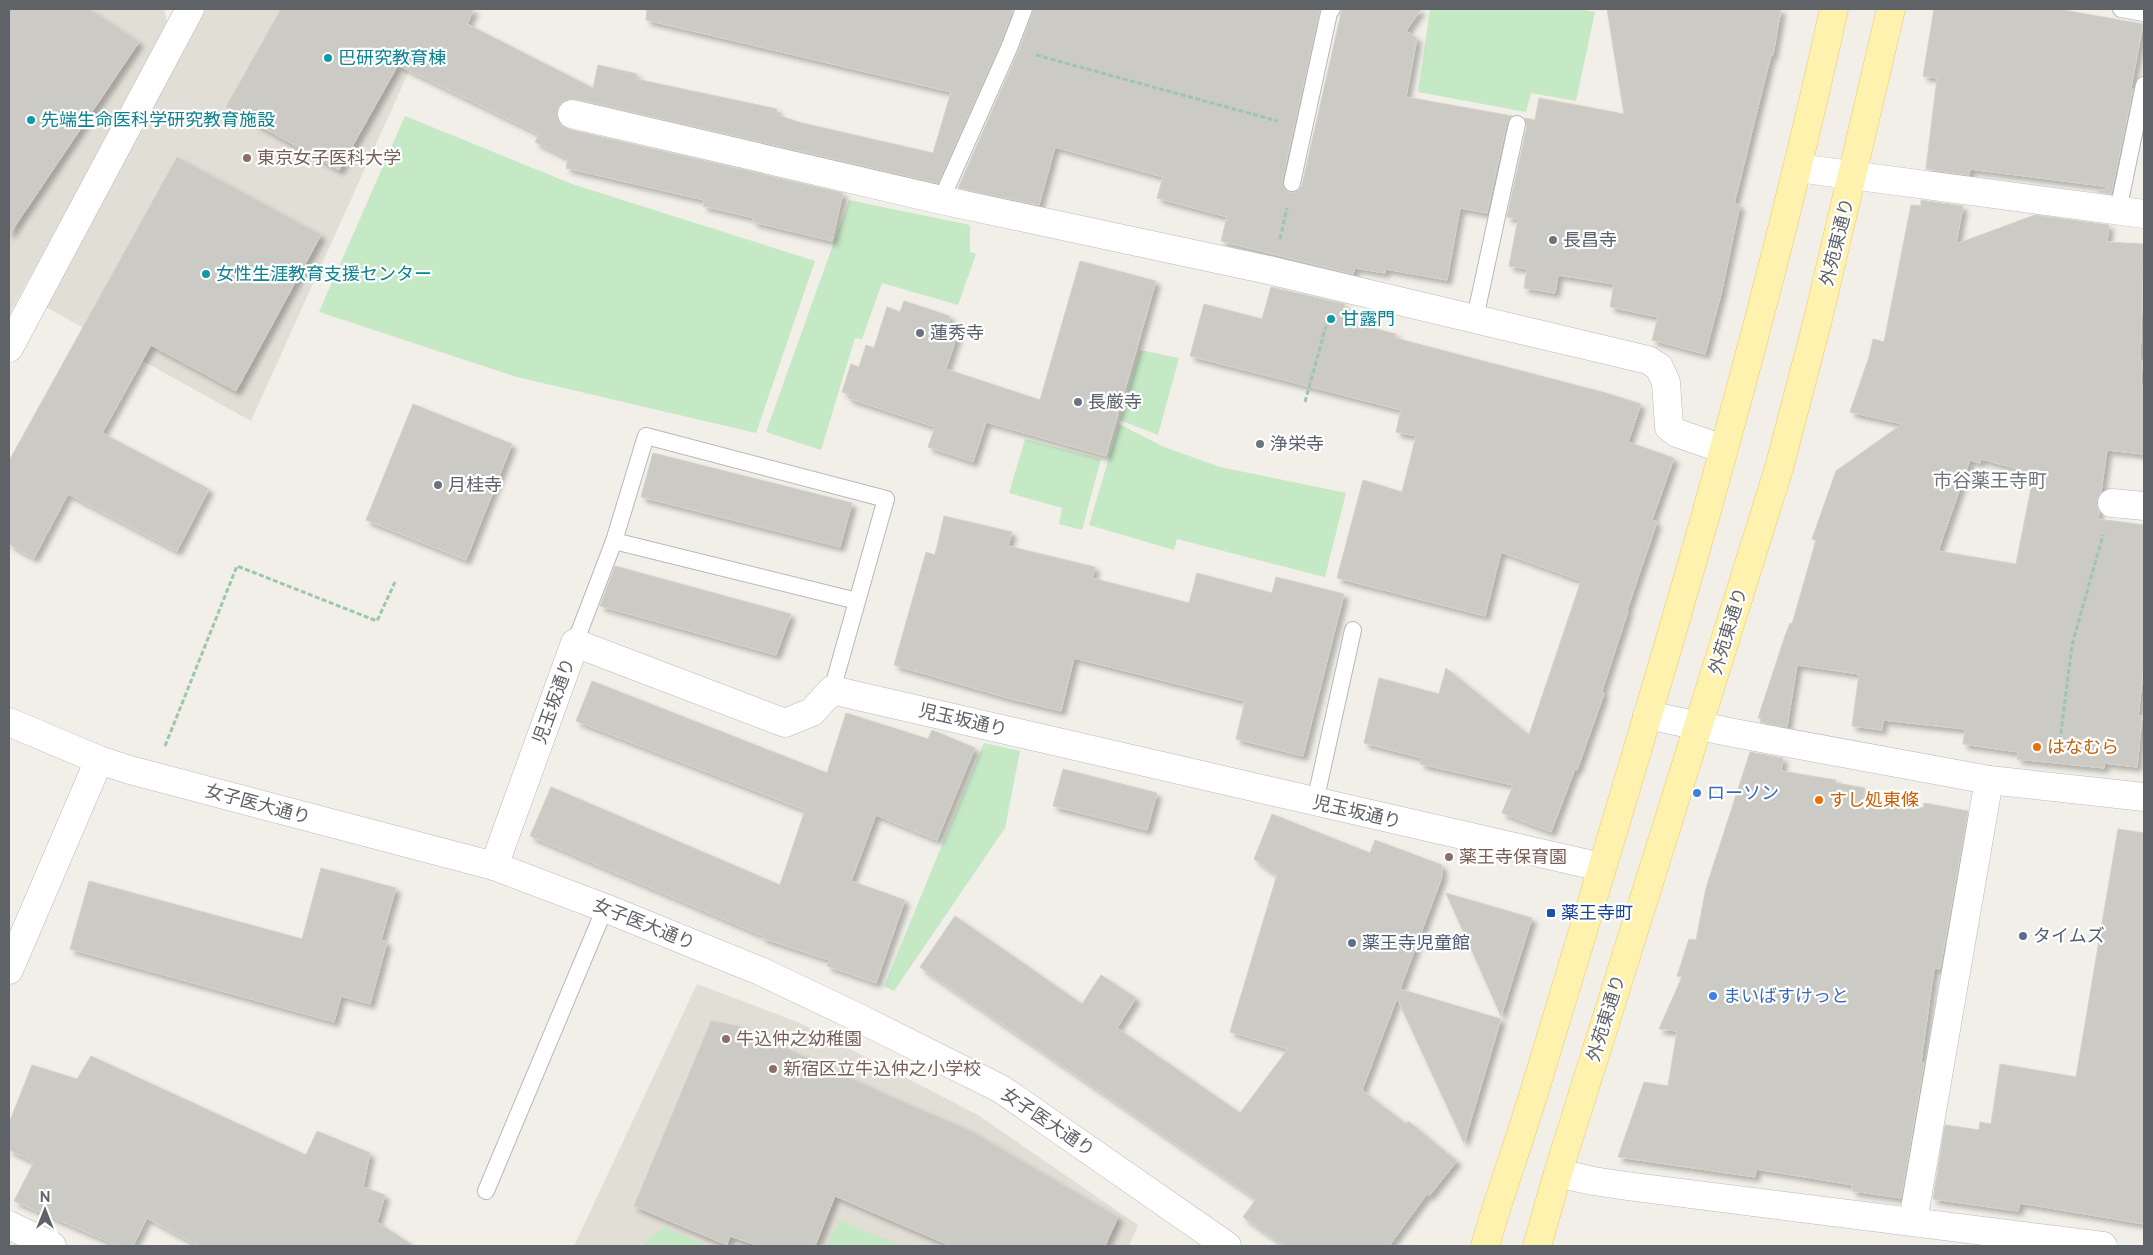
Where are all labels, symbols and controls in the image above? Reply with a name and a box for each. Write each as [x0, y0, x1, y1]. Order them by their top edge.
place label: 巴研究教育棟 [338, 47, 446, 68]
marker: 巴研究教育棟 [322, 52, 334, 64]
place label: 先端生命医科学研究教育施設 [41, 109, 275, 130]
marker: 先端生命医科学研究教育施設 [25, 114, 37, 126]
place label: 東京女子医科大学 [257, 147, 401, 168]
marker: 東京女子医科大学 [241, 152, 253, 164]
street label: 外苑東通り [1815, 196, 1858, 288]
place label: 長昌寺 [1563, 229, 1617, 250]
marker: 長昌寺 [1547, 234, 1559, 246]
place label: 女性生涯教育支援センター [216, 263, 432, 284]
marker: 女性生涯教育支援センター [200, 268, 212, 280]
place label: 甘露門 [1341, 308, 1395, 329]
marker: 甘露門 [1325, 313, 1337, 325]
place label: 蓮秀寺 [930, 322, 984, 343]
marker: 蓮秀寺 [914, 327, 926, 339]
place label: 長厳寺 [1088, 391, 1142, 412]
marker: 長厳寺 [1072, 396, 1084, 408]
place label: 浄栄寺 [1270, 433, 1324, 454]
marker: 浄栄寺 [1254, 438, 1266, 450]
district label: 市谷薬王寺町 [1933, 469, 2047, 491]
place label: 月桂寺 [448, 474, 502, 495]
marker: 月桂寺 [432, 479, 444, 491]
street label: 外苑東通り [1704, 585, 1751, 677]
street label: 児玉坂通り [528, 655, 579, 747]
street label: 児玉坂通り [917, 699, 1009, 740]
place label: はなむら [2047, 736, 2119, 757]
marker: はなむら [2031, 741, 2043, 753]
street label: 女子医大通り [203, 779, 313, 828]
place label: ローソン [1707, 782, 1779, 803]
marker: ローソン [1691, 787, 1703, 799]
place label: すし処東條 [1829, 789, 1919, 810]
street label: 児玉坂通り [1311, 791, 1403, 832]
marker: すし処東條 [1813, 794, 1825, 806]
place label: 薬王寺保育園 [1459, 846, 1567, 867]
marker: 薬王寺保育園 [1443, 851, 1455, 863]
street label: 女子医大通り [590, 894, 698, 954]
place label: 薬王寺町 [1561, 902, 1633, 923]
marker: 薬王寺町 [1545, 907, 1557, 919]
place label: タイムズ [2033, 925, 2105, 946]
marker: タイムズ [2017, 930, 2029, 942]
place label: 薬王寺児童館 [1362, 932, 1470, 953]
marker: 薬王寺児童館 [1346, 937, 1358, 949]
street label: 外苑東通り [1582, 972, 1629, 1064]
place label: まいばすけっと [1723, 985, 1849, 1006]
marker: まいばすけっと [1707, 990, 1719, 1002]
place label: 牛込仲之幼稚園 [736, 1028, 862, 1049]
marker: 牛込仲之幼稚園 [720, 1033, 732, 1045]
place label: 新宿区立牛込仲之小学校 [783, 1058, 981, 1079]
marker: 新宿区立牛込仲之小学校 [767, 1063, 779, 1075]
street label: 女子医大通り [998, 1083, 1099, 1160]
north arrow [20, 1185, 70, 1235]
text: N [40, 1189, 50, 1205]

